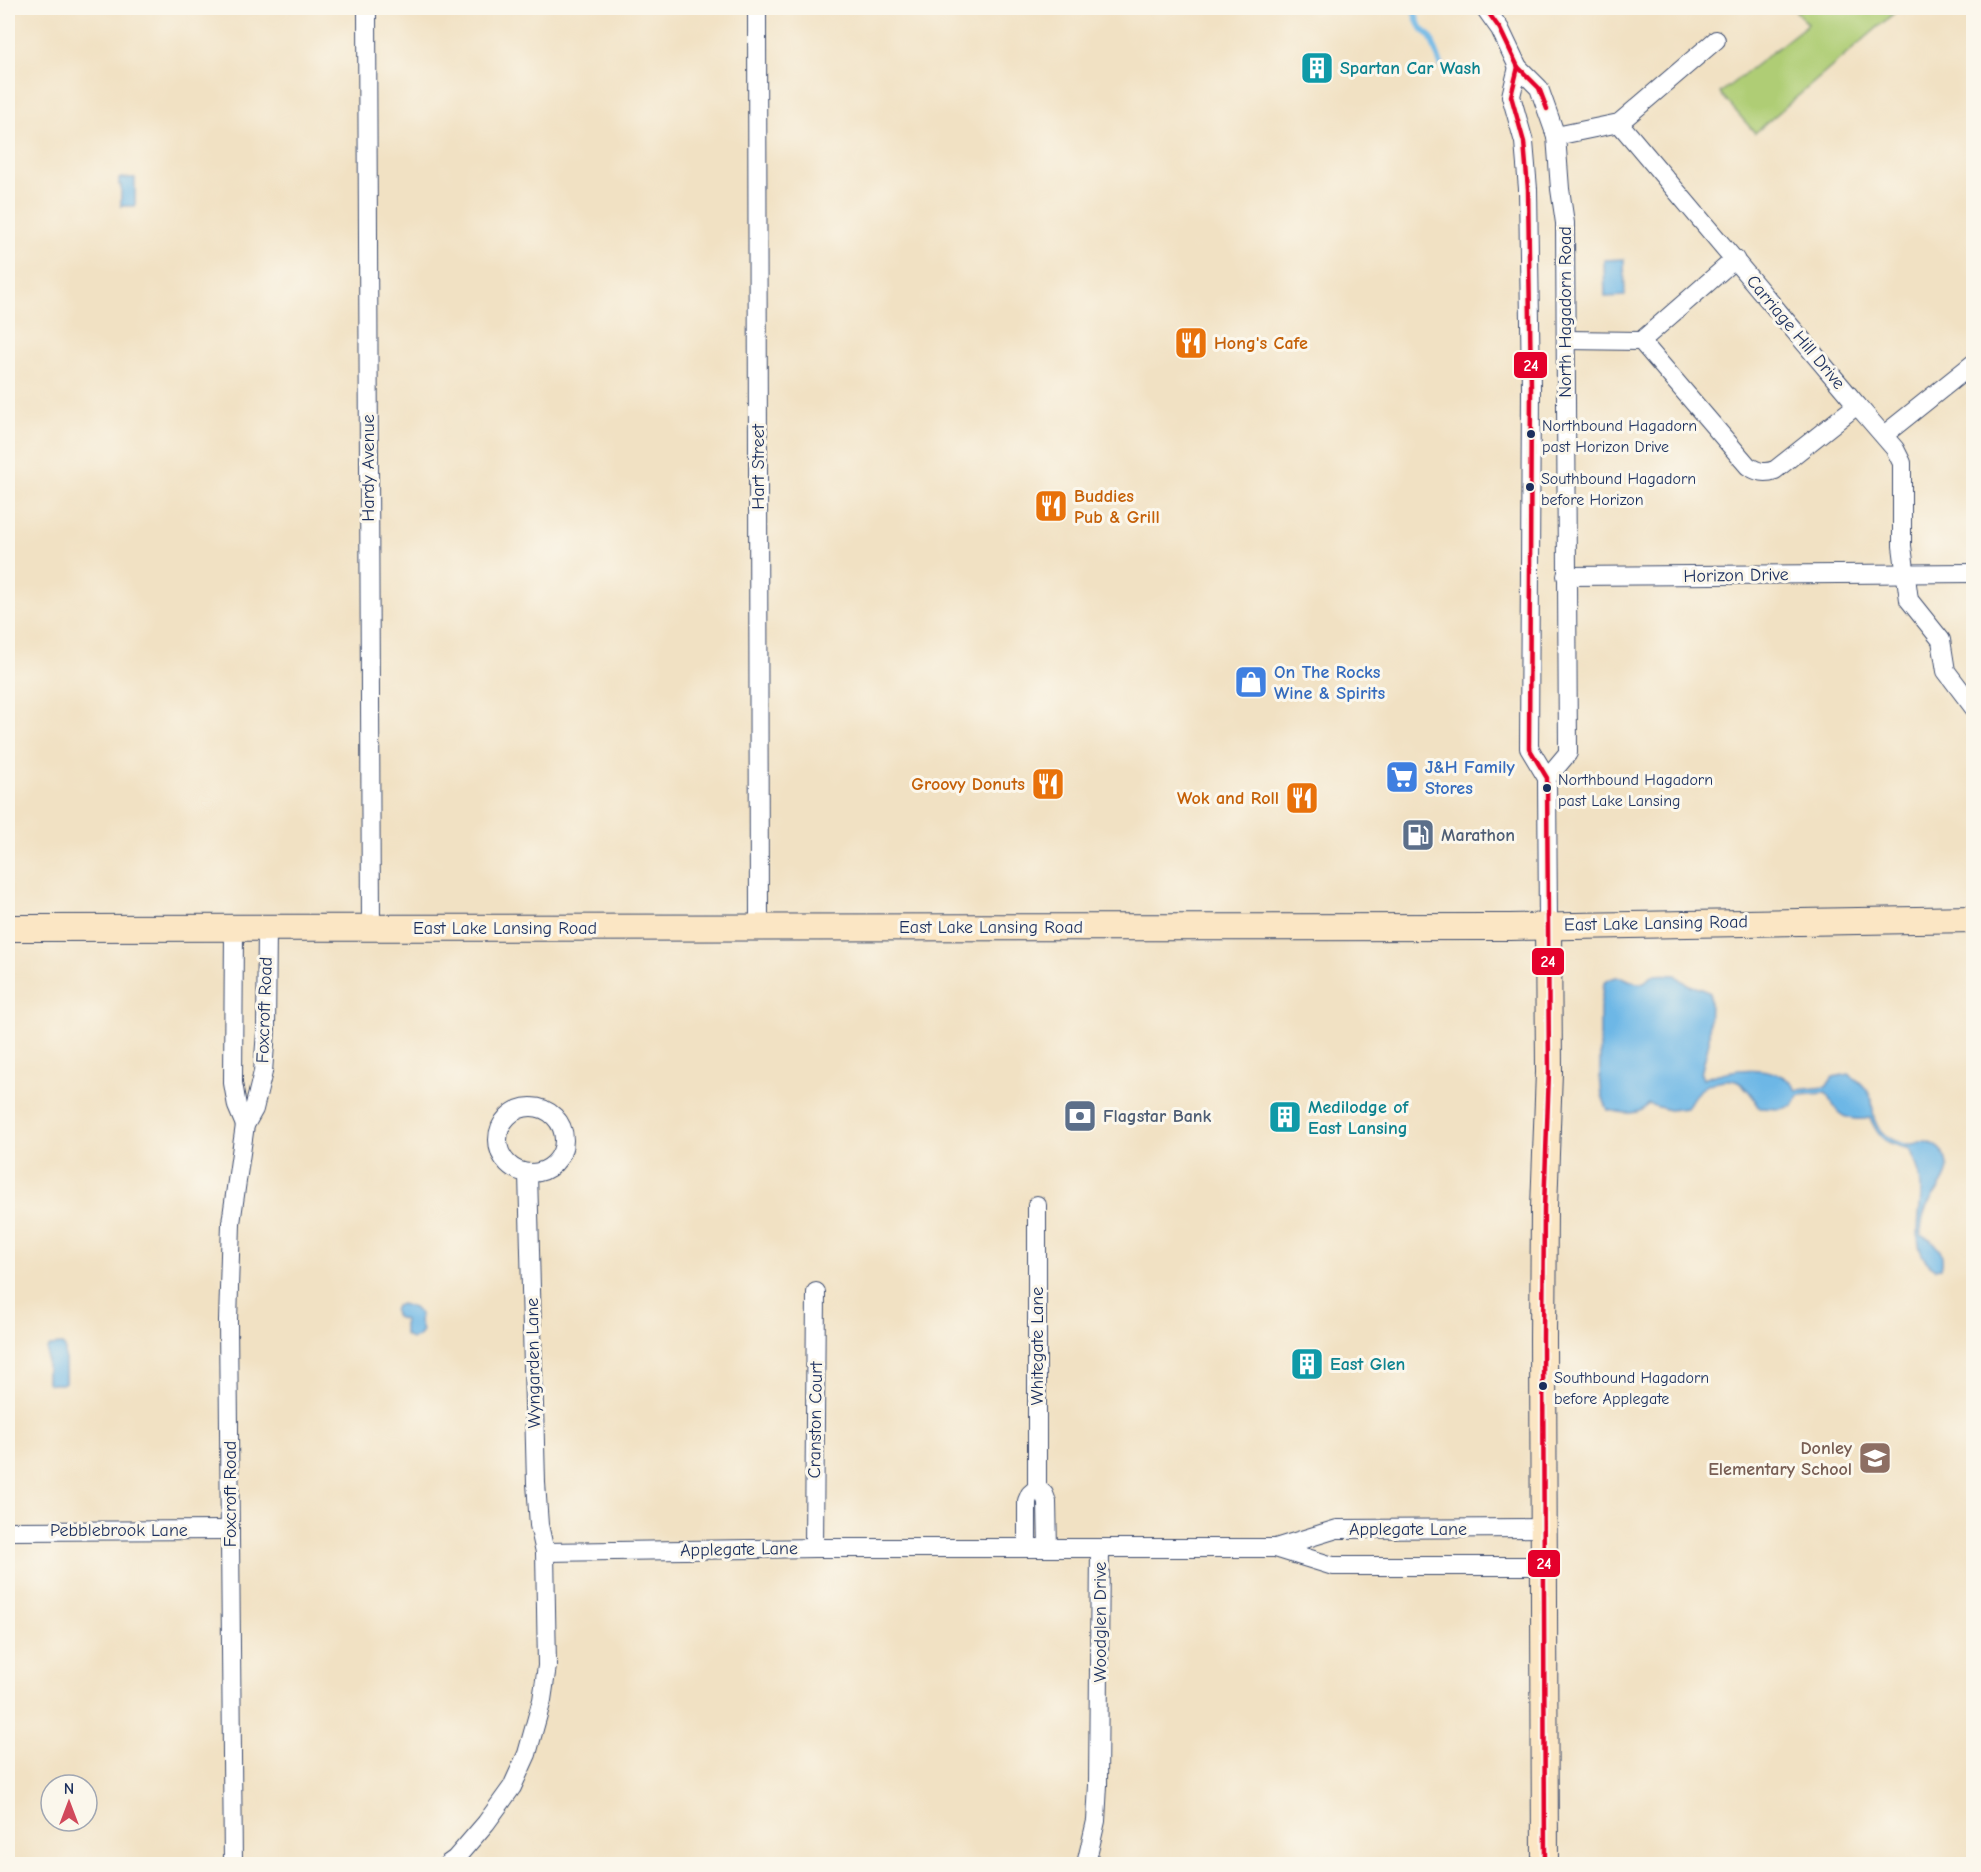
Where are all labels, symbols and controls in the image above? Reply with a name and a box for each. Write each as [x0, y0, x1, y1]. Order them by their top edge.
building icon: Spartan Car Wash [1299, 50, 1335, 86]
place label: Spartan Car Wash [1340, 58, 1481, 79]
street label: North Hagadorn Road [1555, 226, 1576, 398]
street label: Carriage Hill Drive [1742, 271, 1849, 394]
restaurant icon: Hong's Cafe [1173, 325, 1209, 361]
place label: Hong's Cafe [1214, 333, 1308, 354]
line badge: 24 [1513, 351, 1548, 379]
text: 24 [1524, 357, 1539, 375]
street label: Hardy Avenue [358, 414, 379, 522]
place label: Northbound Hagadorn past Horizon Drive [1542, 417, 1697, 456]
street label: Hart Street [748, 423, 769, 510]
marker: Northbound Hagadorn past Horizon Drive [1525, 428, 1537, 440]
place label: Southbound Hagadorn before Horizon [1541, 470, 1696, 509]
marker: Southbound Hagadorn before Horizon [1524, 481, 1536, 493]
place label: Buddies Pub & Grill [1074, 486, 1160, 528]
restaurant icon: Buddies Pub & Grill [1033, 488, 1069, 524]
street label: Horizon Drive [1683, 564, 1789, 587]
place label: On The Rocks Wine & Spirits [1274, 662, 1385, 704]
shop icon: On The Rocks Wine & Spirits [1233, 664, 1269, 700]
place label: J&H Family Stores [1425, 757, 1516, 799]
supermarket icon: J&H Family Stores [1384, 759, 1420, 795]
restaurant icon: Groovy Donuts [1030, 766, 1066, 802]
place label: Northbound Hagadorn past Lake Lansing [1558, 771, 1713, 810]
place label: Groovy Donuts [911, 774, 1025, 795]
restaurant icon: Wok and Roll [1284, 780, 1320, 816]
marker: Northbound Hagadorn past Lake Lansing [1541, 782, 1553, 794]
place label: Wok and Roll [1177, 788, 1279, 809]
fuel station icon: Marathon [1400, 817, 1436, 853]
place label: Marathon [1441, 825, 1515, 846]
street label: East Lake Lansing Road [1564, 911, 1748, 936]
street label: East Lake Lansing Road [899, 917, 1083, 938]
street label: East Lake Lansing Road [413, 918, 597, 939]
line badge: 24 [1531, 947, 1565, 976]
text: 24 [1541, 953, 1556, 971]
street label: Foxcroft Road [252, 956, 277, 1064]
place label: Medilodge of East Lansing [1308, 1097, 1409, 1139]
bank icon: Flagstar Bank [1062, 1098, 1098, 1134]
building icon: Medilodge of East Lansing [1267, 1099, 1303, 1135]
place label: Flagstar Bank [1103, 1106, 1212, 1127]
street label: Whitegate Lane [1027, 1287, 1048, 1405]
street label: Wyngarden Lane [522, 1298, 545, 1428]
building icon: East Glen [1289, 1346, 1325, 1382]
place label: East Glen [1330, 1354, 1405, 1375]
street label: Cranston Court [804, 1361, 827, 1479]
place label: Southbound Hagadorn before Applegate [1554, 1369, 1709, 1408]
marker: Southbound Hagadorn before Applegate [1537, 1380, 1549, 1392]
place label: Donley Elementary School [1708, 1438, 1853, 1480]
school or university icon: Donley Elementary School [1857, 1440, 1893, 1476]
street label: Foxcroft Road [220, 1441, 241, 1547]
street label: Applegate Lane [1349, 1519, 1467, 1540]
street label: Pebblebrook Lane [50, 1520, 188, 1541]
street label: Applegate Lane [680, 1538, 798, 1561]
line badge: 24 [1527, 1549, 1561, 1578]
text: 24 [1537, 1555, 1552, 1573]
street label: Woodglen Drive [1090, 1562, 1111, 1682]
north arrow [39, 1773, 99, 1833]
text: N [64, 1780, 74, 1798]

